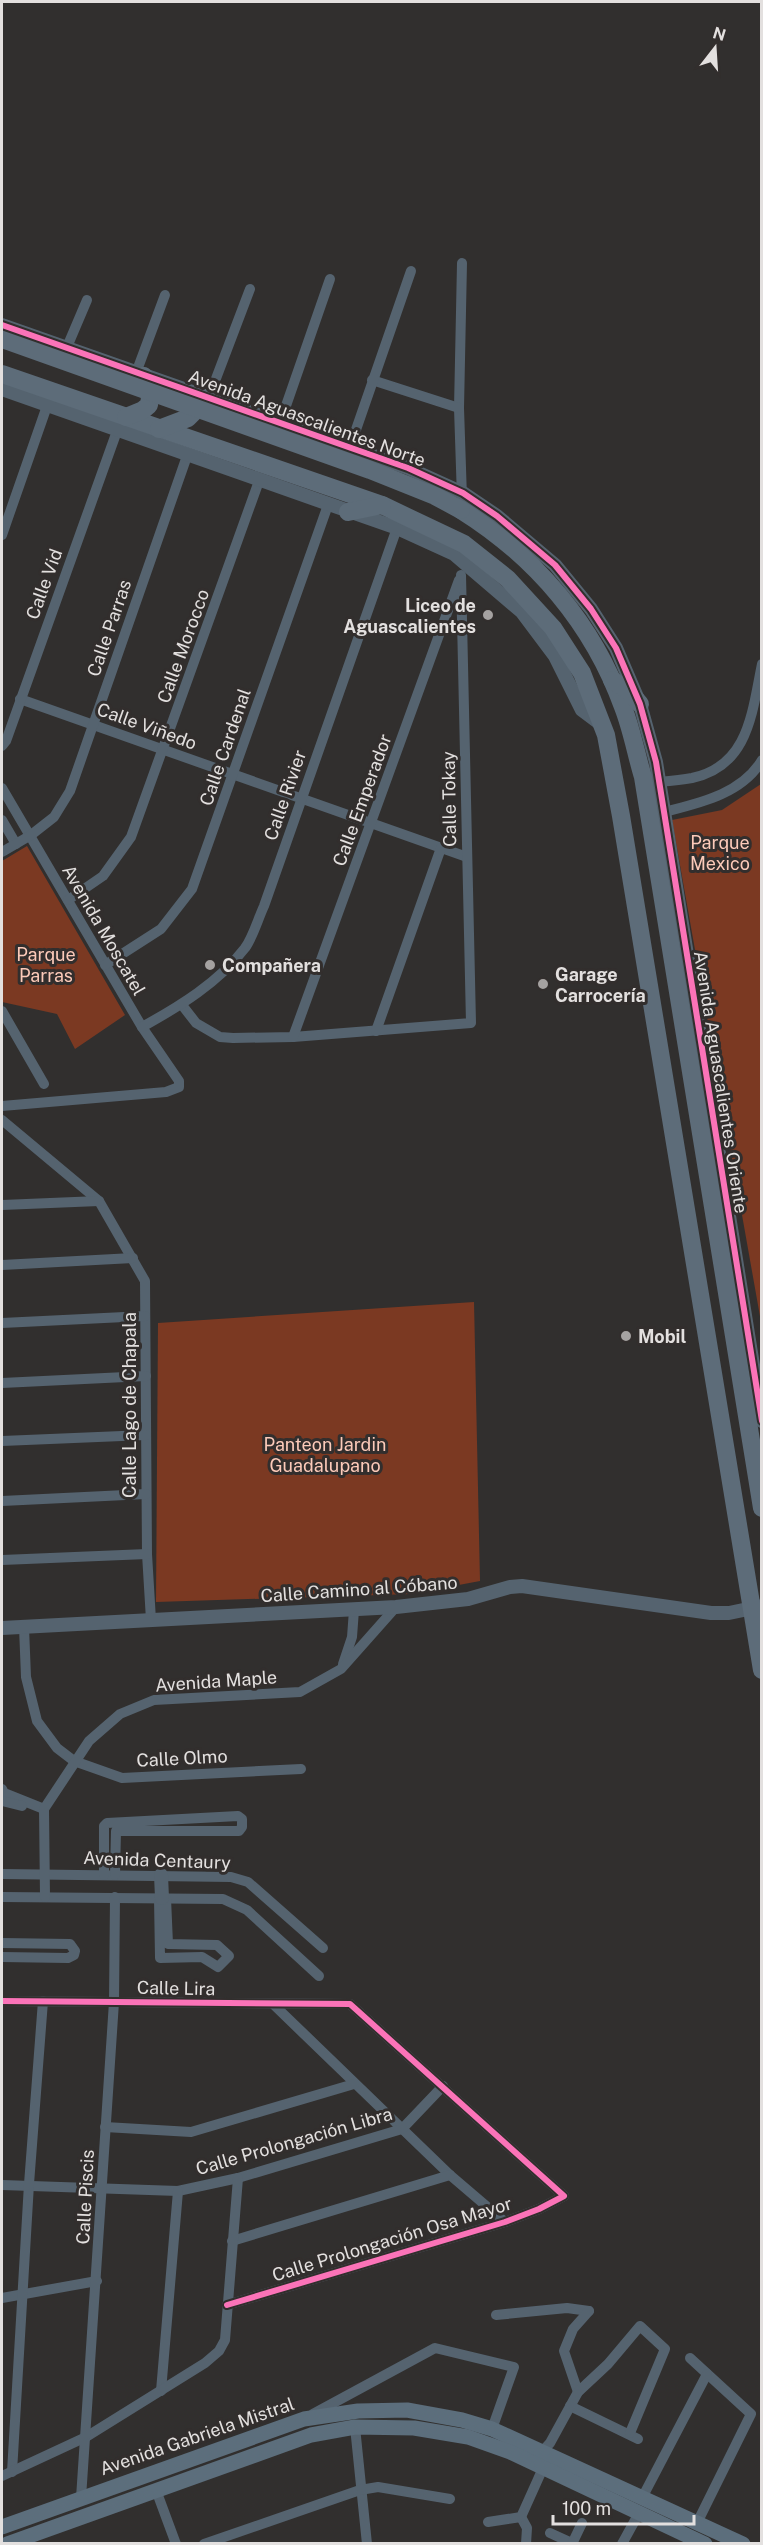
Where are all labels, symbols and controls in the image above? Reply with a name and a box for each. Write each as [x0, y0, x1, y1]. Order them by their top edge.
north arrow [685, 18, 745, 78]
text: N [710, 23, 728, 45]
street label: Avenida Aguascalientes Norte [186, 365, 428, 471]
street label: Calle Vid [22, 546, 66, 622]
street label: Calle Parras [83, 577, 135, 679]
street label: Calle Morocco [153, 586, 213, 706]
place label: Liceo de Aguascalientes [343, 595, 476, 637]
marker: Liceo de Aguascalientes [481, 608, 495, 622]
street label: Calle Cardenal [195, 686, 255, 808]
street label: Calle Viñedo [94, 698, 200, 754]
street label: Calle Emperador [328, 731, 396, 869]
street label: Calle Rivier [260, 747, 310, 843]
street label: Calle Tokay [438, 751, 460, 847]
park label: Parque Mexico [690, 832, 750, 874]
street label: Avenida Moscatel [58, 861, 150, 999]
park label: Parque Parras [16, 944, 76, 986]
street label: Avenida Aguascalientes Oriente [690, 949, 752, 1215]
place label: Compañera [222, 955, 321, 976]
marker: Compañera [203, 958, 217, 972]
place label: Garage Carrocería [555, 964, 646, 1006]
marker: Garage Carrocería [536, 977, 550, 991]
street label: Calle Lago de Chapala [119, 1312, 140, 1498]
place label: Mobil [638, 1326, 686, 1347]
marker: Mobil [619, 1329, 633, 1343]
park label: Panteon Jardin Guadalupano [264, 1434, 386, 1476]
street label: Calle Camino al Cóbano [260, 1572, 458, 1606]
street label: Avenida Maple [154, 1666, 278, 1696]
street label: Calle Olmo [136, 1745, 228, 1771]
street label: Avenida Centaury [83, 1847, 231, 1873]
street label: Calle Lira [137, 1977, 215, 1999]
street label: Calle Prolongación Libra [193, 2103, 395, 2179]
street label: Calle Piscis [72, 2149, 98, 2245]
street label: Calle Prolongación Osa Mayor [270, 2192, 514, 2286]
street label: Avenida Gabriela Mistral [97, 2393, 297, 2479]
scale bar [553, 2488, 694, 2526]
text: 100 m [562, 2498, 611, 2519]

